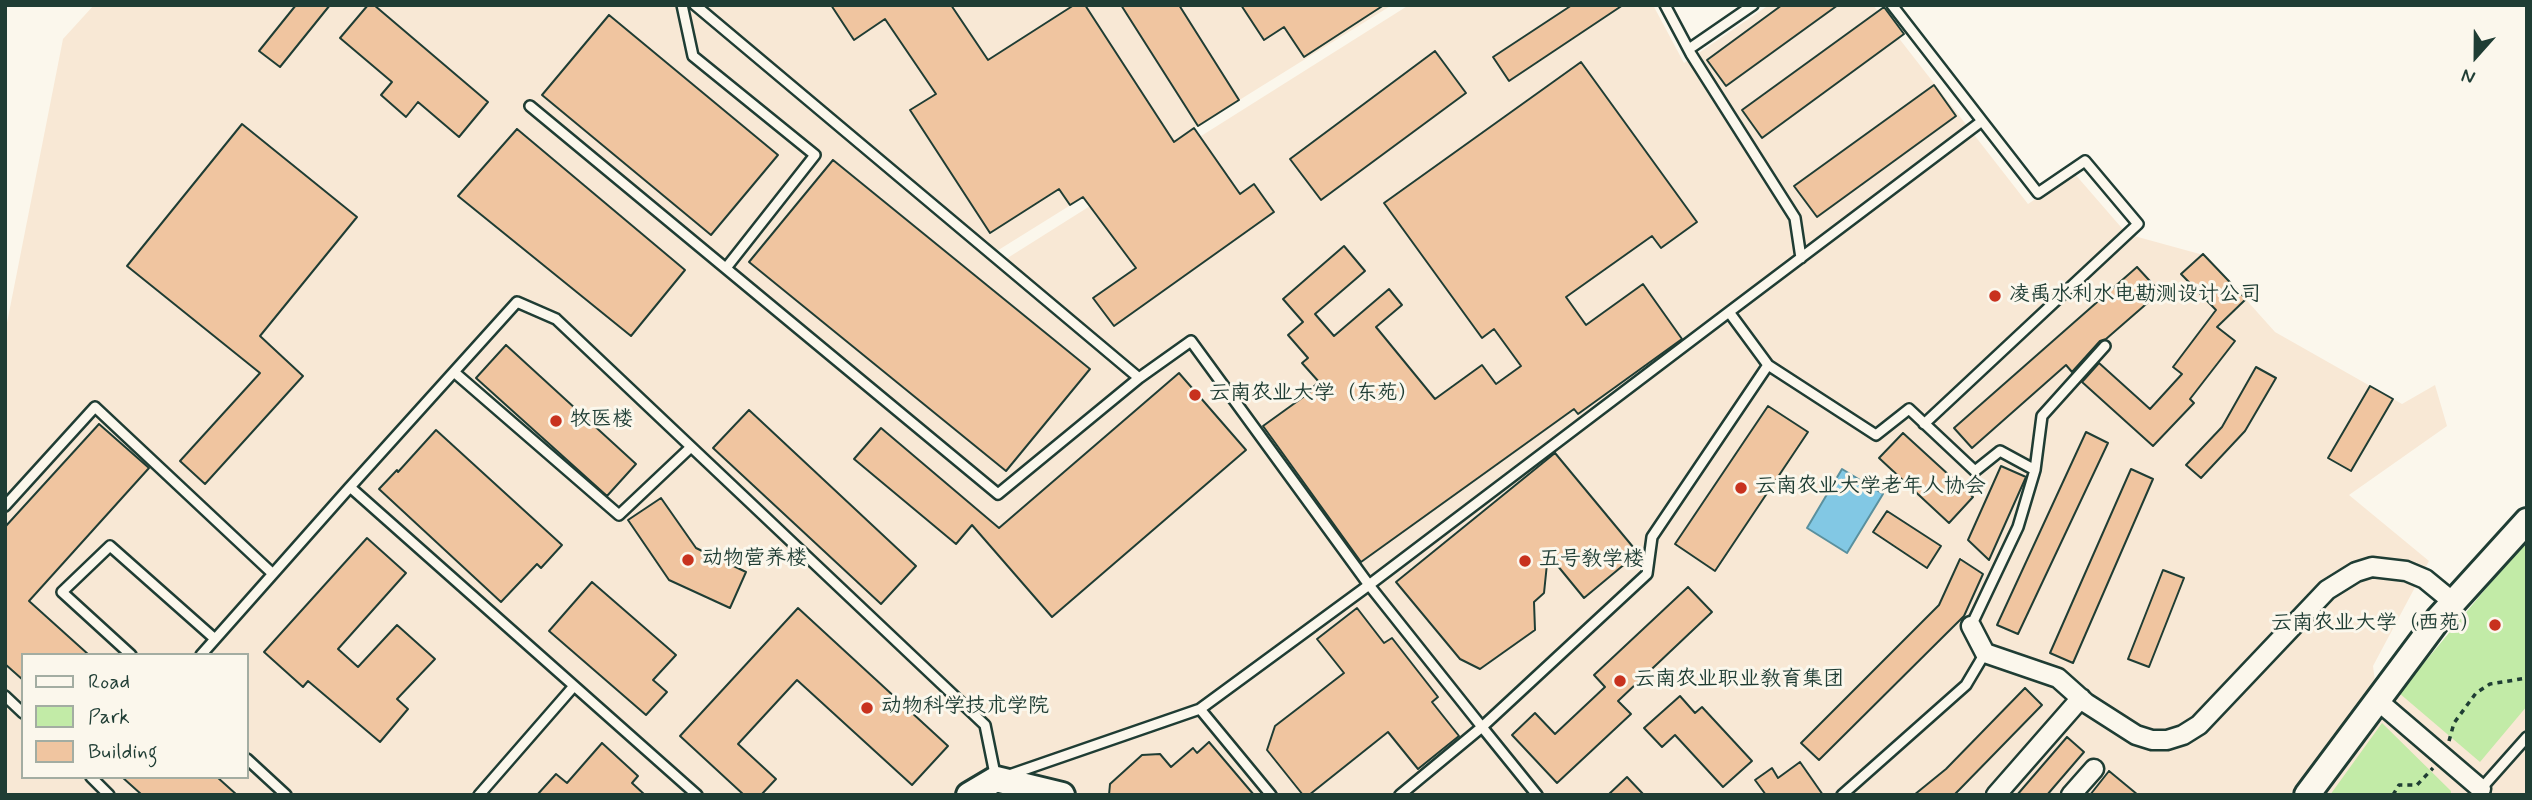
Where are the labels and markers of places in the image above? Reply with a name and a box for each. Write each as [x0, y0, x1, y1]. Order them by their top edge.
place label: 凌禹水利水电勘测设计公司 [2009, 283, 2261, 309]
marker: 凌禹水利水电勘测设计公司 [1987, 288, 2003, 304]
place label: 云南农业大学（东苑） [1209, 382, 1419, 408]
marker: 云南农业大学（东苑） [1187, 387, 1203, 403]
place label: 牧医楼 [570, 408, 633, 434]
marker: 牧医楼 [548, 413, 564, 429]
place label: 云南农业大学老年人协会 [1755, 475, 1986, 501]
marker: 云南农业大学老年人协会 [1733, 480, 1749, 496]
place label: 动物营养楼 [702, 547, 807, 573]
place label: 五号教学楼 [1539, 548, 1644, 574]
marker: 动物营养楼 [680, 552, 696, 568]
marker: 五号教学楼 [1517, 553, 1533, 569]
place label: 云南农业大学（西苑） [2271, 612, 2481, 638]
marker: 云南农业大学（西苑） [2487, 617, 2503, 633]
place label: 云南农业职业教育集团 [1634, 668, 1844, 694]
marker: 云南农业职业教育集团 [1612, 673, 1628, 689]
place label: 动物科学技术学院 [881, 695, 1049, 721]
marker: 动物科学技术学院 [859, 700, 875, 716]

